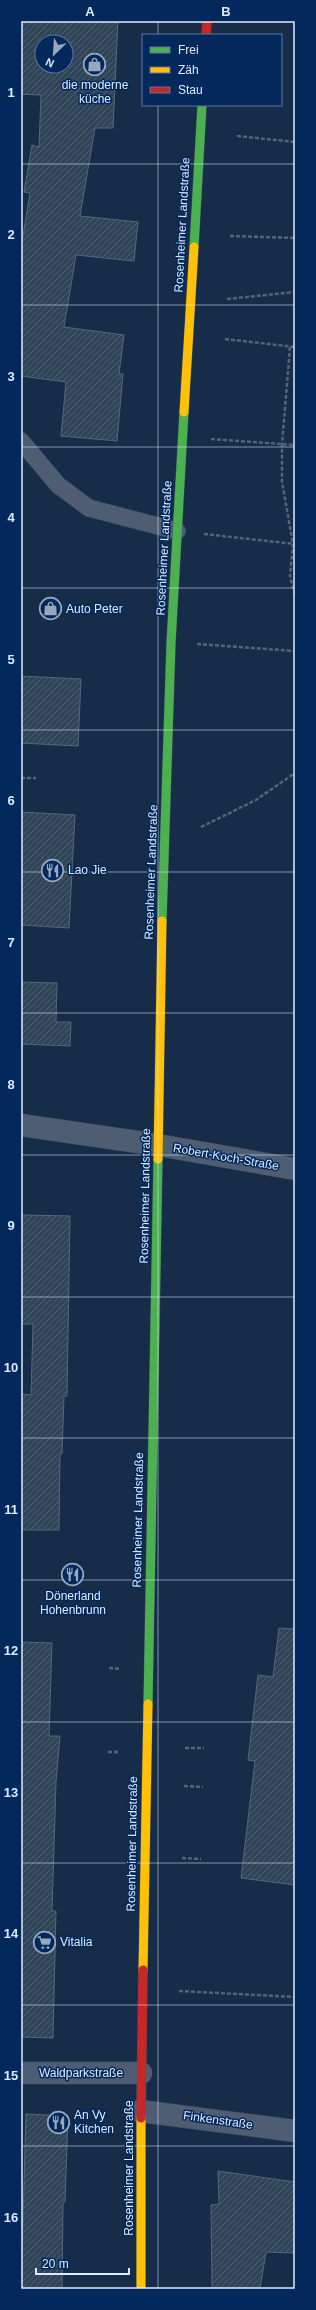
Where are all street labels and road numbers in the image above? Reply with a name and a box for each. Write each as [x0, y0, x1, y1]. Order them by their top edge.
street label: Rosenheimer Landstraße [171, 157, 193, 293]
street label: Rosenheimer Landstraße [153, 480, 175, 616]
street label: Rosenheimer Landstraße [142, 804, 160, 940]
street label: Rosenheimer Landstraße [137, 1128, 153, 1264]
street label: Robert-Koch-Straße [172, 1141, 280, 1173]
street label: Rosenheimer Landstraße [130, 1452, 146, 1588]
street label: Rosenheimer Landstraße [124, 1776, 140, 1912]
street label: Waldparkstraße [39, 2066, 123, 2080]
street label: Rosenheimer Landstraße [122, 2100, 136, 2236]
street label: Finkenstraße [182, 2108, 254, 2132]

